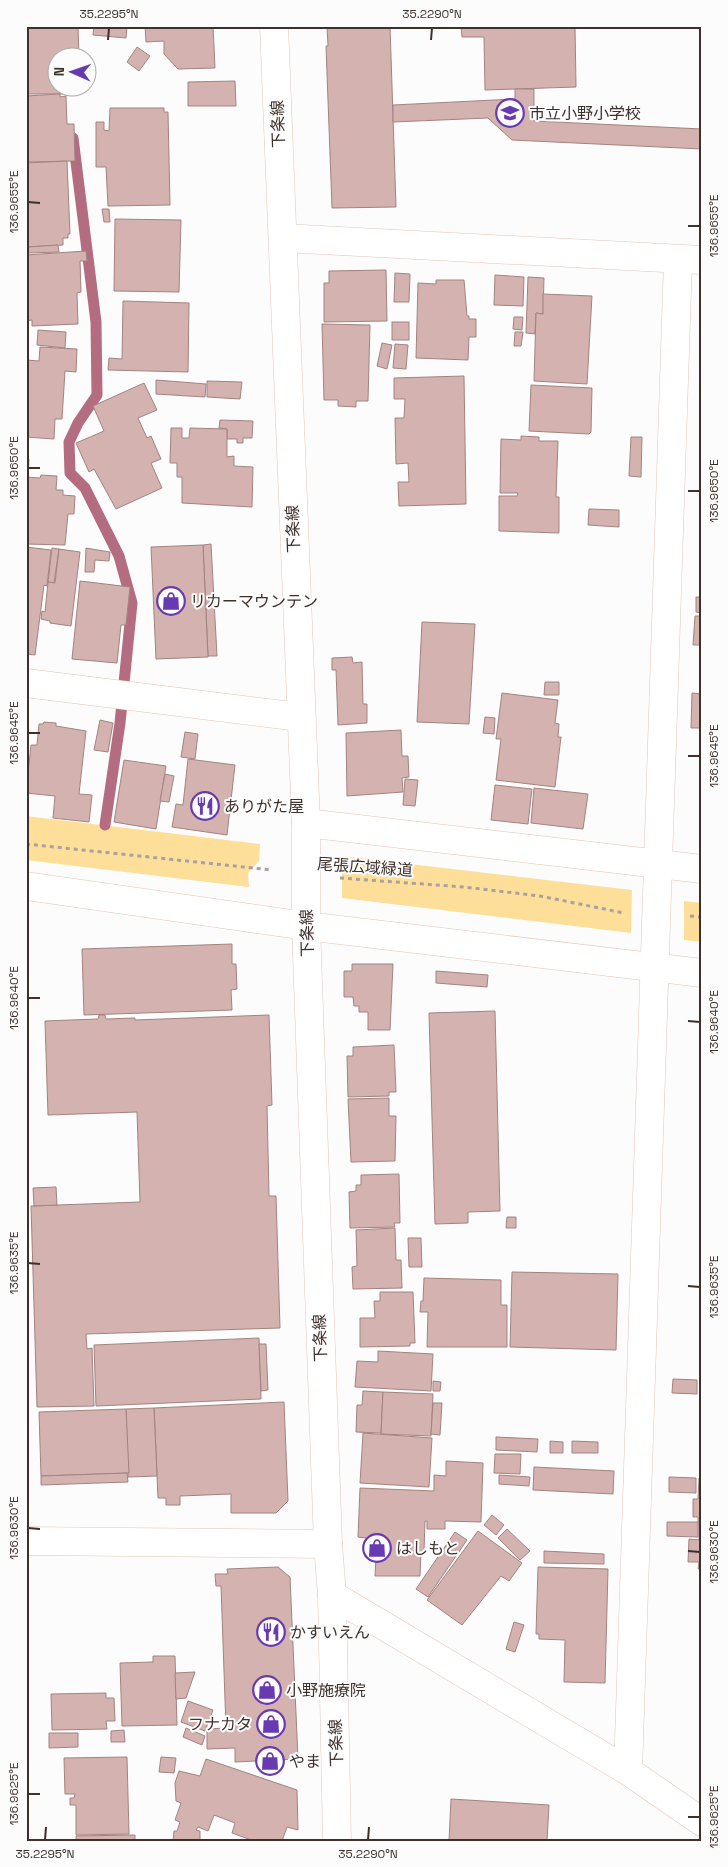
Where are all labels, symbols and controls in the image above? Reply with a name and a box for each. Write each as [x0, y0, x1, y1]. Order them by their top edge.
text: 35.2295°N [80, 6, 139, 22]
text: 35.2290°N [402, 6, 462, 22]
north arrow [48, 48, 98, 98]
text: N [50, 67, 68, 77]
school or university icon: 市立小野小学校 [495, 98, 525, 128]
street label: 下条線 [267, 100, 289, 148]
place label: 市立小野小学校 [529, 103, 641, 124]
text: 136.9655°E [6, 170, 22, 234]
text: 136.9655°E [706, 194, 722, 258]
text: 136.9650°E [6, 436, 22, 500]
text: 136.9650°E [706, 459, 722, 523]
street label: 下条線 [282, 505, 304, 553]
shop icon: リカーマウンテン [156, 586, 186, 616]
place label: リカーマウンテン [190, 591, 318, 612]
text: 136.9645°E [6, 701, 22, 765]
text: 136.9645°E [706, 724, 722, 788]
restaurant icon: ありがた屋 [190, 791, 220, 821]
place label: ありがた屋 [224, 796, 304, 817]
street label: 尾張広域緑道 [316, 853, 414, 881]
street label: 下条線 [296, 909, 318, 957]
text: 136.9640°E [6, 966, 22, 1030]
text: 136.9640°E [706, 990, 722, 1054]
text: 136.9635°E [6, 1231, 22, 1295]
text: 136.9635°E [706, 1255, 722, 1319]
street label: 下条線 [309, 1314, 331, 1362]
text: 136.9630°E [6, 1496, 22, 1560]
text: 136.9630°E [706, 1520, 722, 1584]
shop icon: はしもと [362, 1533, 392, 1563]
place label: はしもと [396, 1538, 460, 1559]
restaurant icon: かすいえん [256, 1617, 286, 1647]
place label: かすいえん [290, 1622, 370, 1643]
shop icon: 小野施療院 [252, 1675, 282, 1705]
place label: 小野施療院 [286, 1680, 366, 1701]
shop icon: フナカタ [256, 1709, 286, 1739]
place label: フナカタ [188, 1714, 252, 1735]
street label: 下条線 [325, 1719, 347, 1767]
shop icon: やま [255, 1746, 285, 1776]
place label: やま [289, 1751, 321, 1772]
text: 136.9625°E [6, 1762, 22, 1826]
text: 136.9625°E [706, 1785, 722, 1849]
text: 35.2295°N [16, 1846, 75, 1862]
text: 35.2290°N [338, 1846, 398, 1862]

